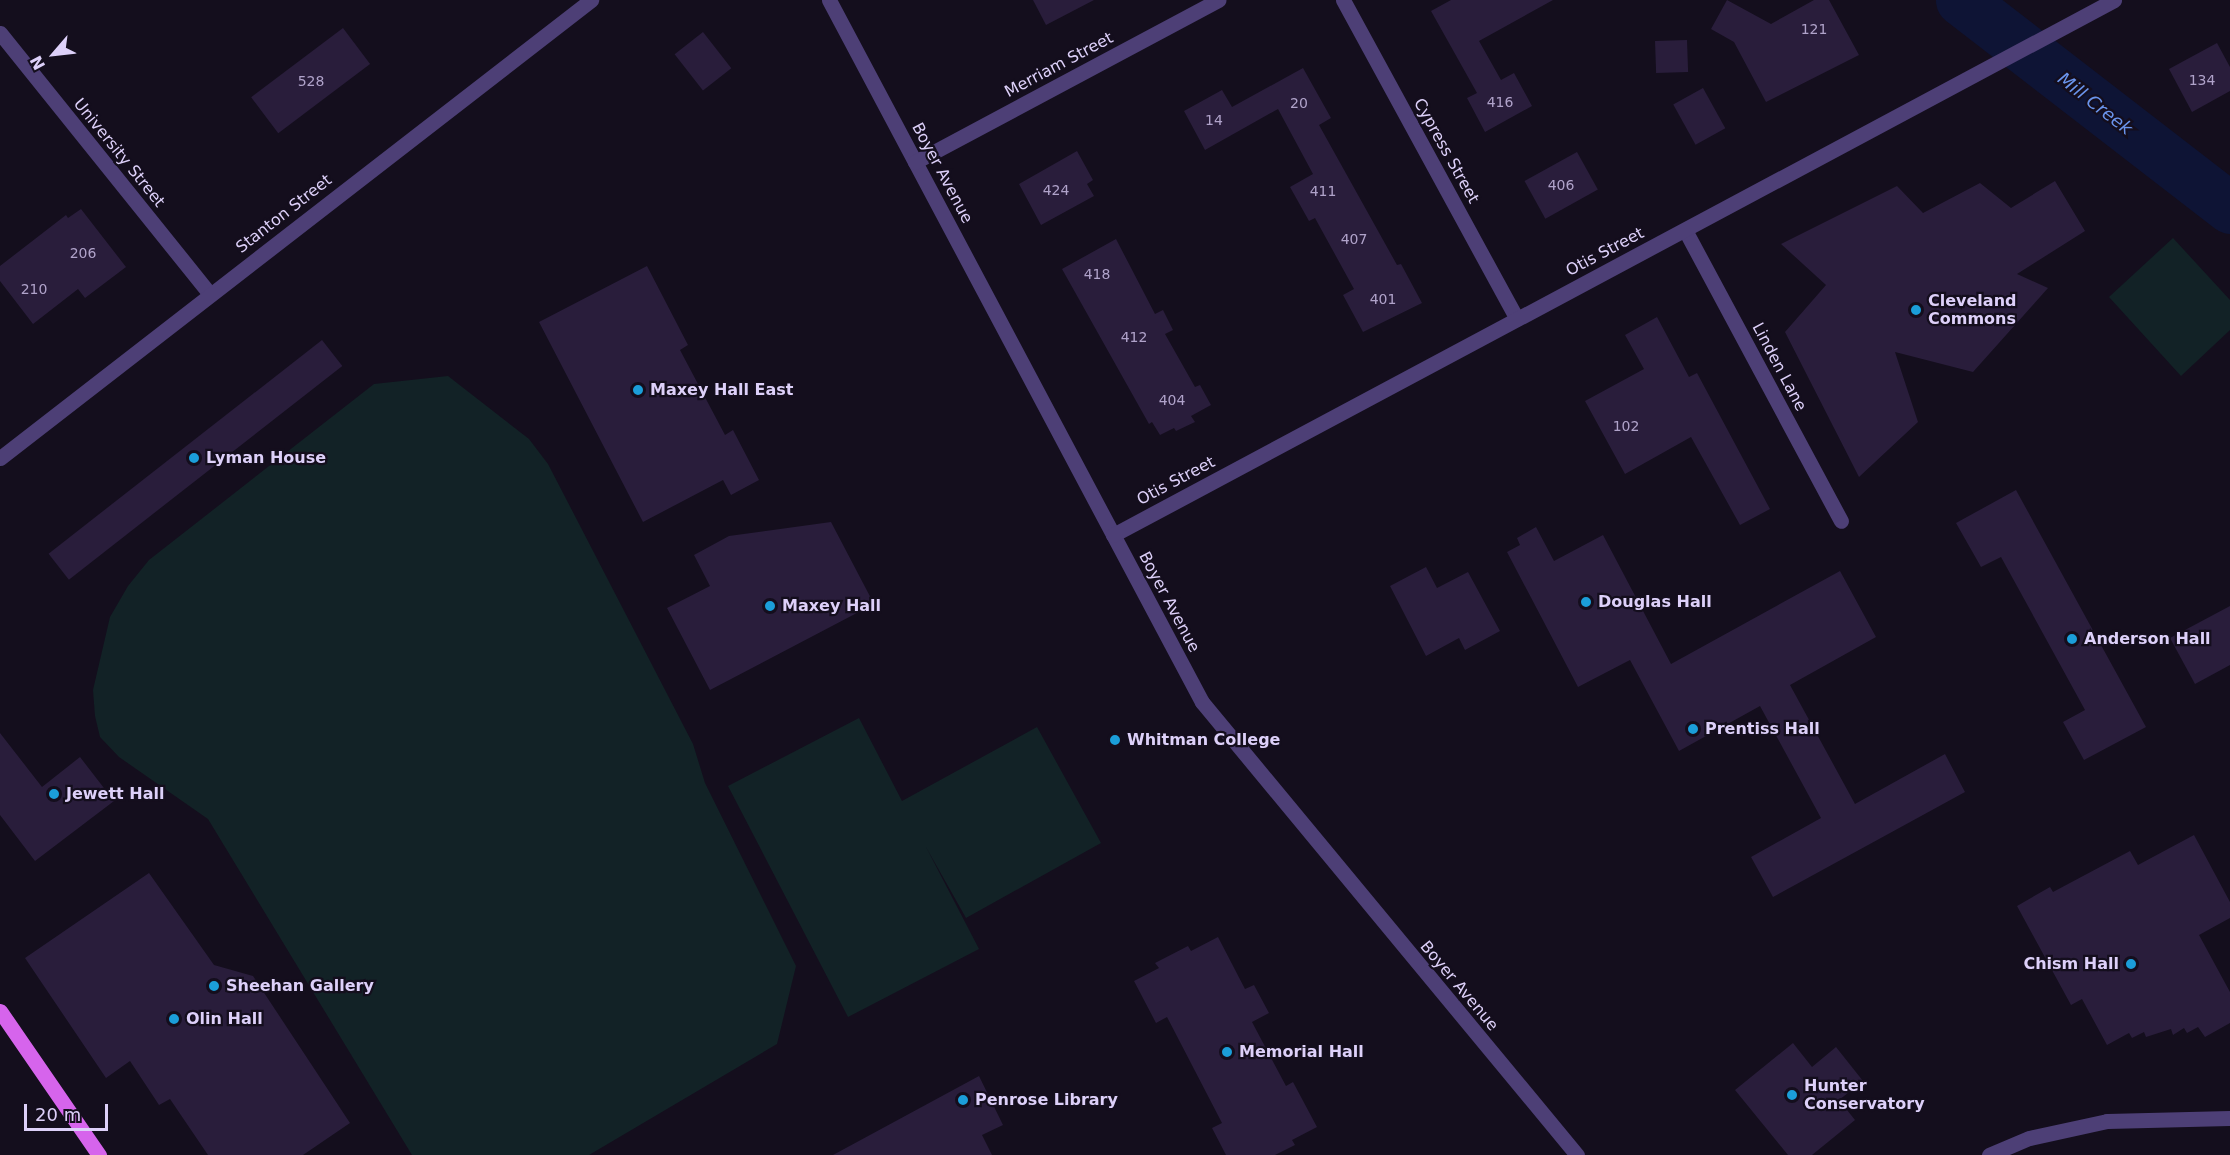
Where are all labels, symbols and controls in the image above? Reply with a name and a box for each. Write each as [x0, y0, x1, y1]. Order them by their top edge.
house number: 121 [1801, 21, 1827, 37]
north arrow [24, 24, 84, 84]
street label: Merriam Street [1001, 28, 1117, 102]
text: N [26, 52, 49, 73]
water label: Mill Creek [2053, 68, 2137, 140]
house number: 134 [2189, 72, 2215, 88]
house number: 528 [298, 73, 324, 89]
house number: 416 [1487, 94, 1513, 110]
street label: University Street [69, 95, 169, 211]
house number: 20 [1290, 95, 1308, 111]
street label: Cypress Street [1409, 95, 1483, 207]
house number: 14 [1205, 112, 1223, 128]
street label: Boyer Avenue [907, 119, 977, 227]
street label: Stanton Street [232, 171, 336, 257]
house number: 406 [1548, 177, 1574, 193]
house number: 424 [1043, 182, 1069, 198]
house number: 411 [1310, 183, 1336, 199]
street label: Otis Street [1563, 223, 1647, 281]
house number: 407 [1341, 231, 1367, 247]
house number: 206 [70, 245, 96, 261]
house number: 418 [1084, 266, 1110, 282]
house number: 210 [21, 281, 47, 297]
house number: 401 [1370, 291, 1396, 307]
place label: Cleveland Commons [1928, 291, 2016, 329]
marker: Cleveland Commons [1909, 303, 1923, 317]
street label: Linden Lane [1748, 319, 1810, 415]
house number: 412 [1121, 329, 1147, 345]
place label: Maxey Hall East [650, 380, 794, 400]
marker: Maxey Hall East [631, 383, 645, 397]
house number: 404 [1159, 392, 1185, 408]
house number: 102 [1613, 418, 1639, 434]
place label: Lyman House [206, 448, 326, 468]
marker: Lyman House [187, 451, 201, 465]
street label: Otis Street [1134, 452, 1218, 510]
street label: Boyer Avenue [1134, 548, 1204, 656]
place label: Douglas Hall [1598, 592, 1712, 612]
marker: Douglas Hall [1579, 595, 1593, 609]
place label: Maxey Hall [782, 596, 881, 616]
marker: Maxey Hall [763, 599, 777, 613]
place label: Anderson Hall [2084, 629, 2211, 649]
marker: Anderson Hall [2065, 632, 2079, 646]
place label: Prentiss Hall [1705, 719, 1820, 739]
marker: Prentiss Hall [1686, 722, 1700, 736]
place label: Whitman College [1127, 730, 1280, 750]
marker: Whitman College [1108, 733, 1122, 747]
place label: Jewett Hall [66, 784, 164, 804]
marker: Jewett Hall [47, 787, 61, 801]
street label: Boyer Avenue [1416, 937, 1502, 1035]
place label: Chism Hall [2023, 954, 2119, 974]
marker: Chism Hall [2124, 957, 2138, 971]
place label: Sheehan Gallery [226, 976, 374, 996]
marker: Sheehan Gallery [207, 979, 221, 993]
place label: Olin Hall [186, 1009, 263, 1029]
marker: Olin Hall [167, 1012, 181, 1026]
place label: Memorial Hall [1239, 1042, 1364, 1062]
marker: Memorial Hall [1220, 1045, 1234, 1059]
place label: Hunter Conservatory [1804, 1076, 1925, 1114]
marker: Hunter Conservatory [1785, 1088, 1799, 1102]
place label: Penrose Library [975, 1090, 1118, 1110]
scale bar [27, 1092, 111, 1130]
marker: Penrose Library [956, 1093, 970, 1107]
text: 20 m [35, 1104, 81, 1125]

